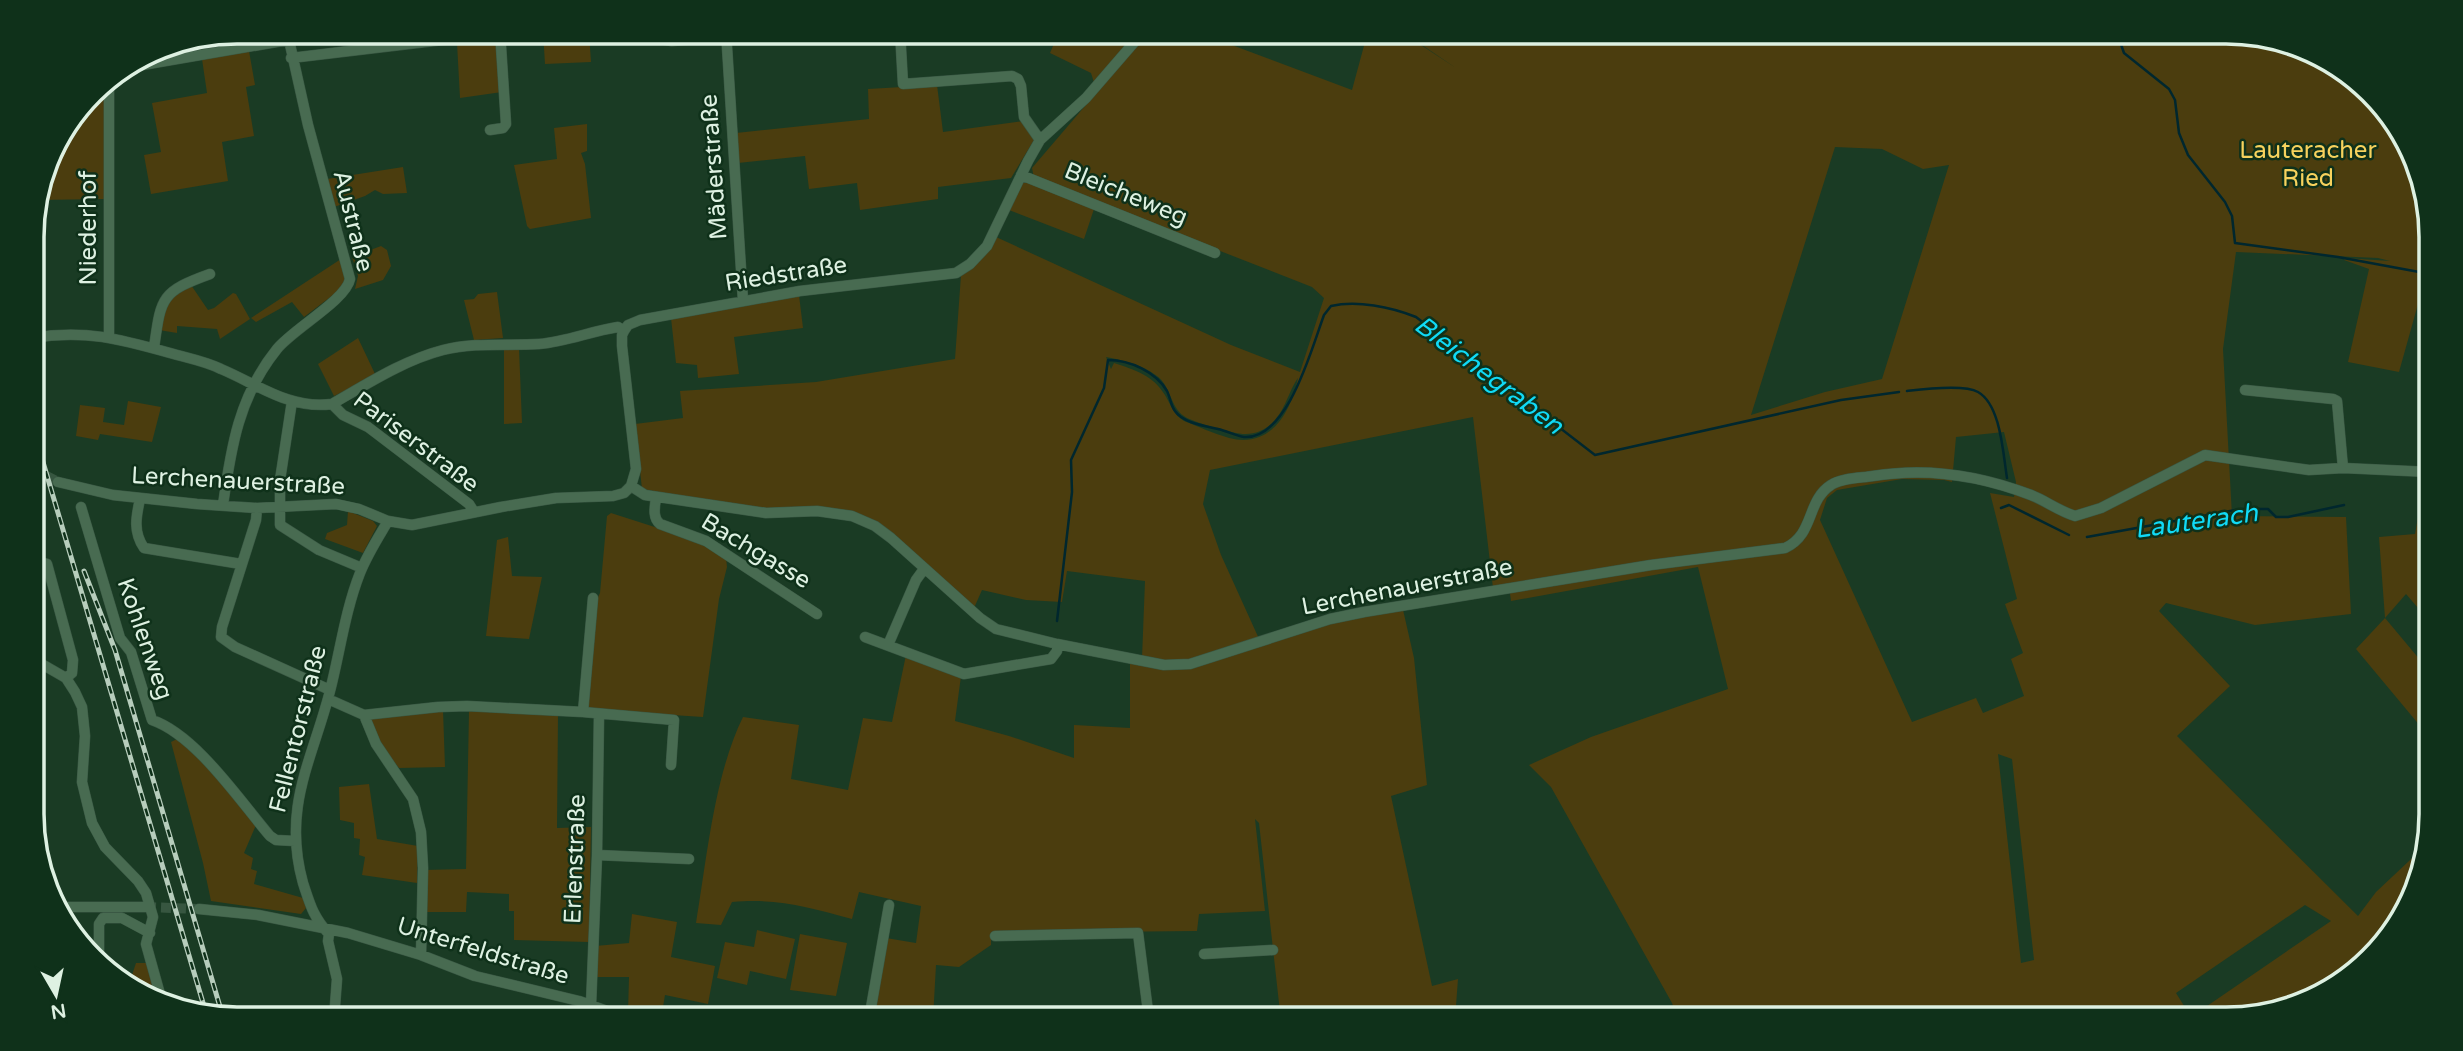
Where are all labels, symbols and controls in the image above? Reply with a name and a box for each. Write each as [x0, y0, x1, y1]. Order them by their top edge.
street label: Mäderstraße [694, 93, 734, 241]
park label: Lauteracher Ried [2239, 136, 2377, 193]
street label: Bleicheweg [1060, 156, 1192, 232]
street label: Austraße [326, 167, 380, 275]
street label: Niederhof [74, 170, 103, 285]
street label: Riedstraße [723, 250, 849, 298]
water label: Bleichegraben [1409, 309, 1570, 442]
street label: Pariserstraße [347, 385, 485, 499]
street label: Lerchenauerstraße [130, 461, 346, 501]
water label: Lauterach [2132, 497, 2261, 545]
street label: Bachgasse [696, 507, 816, 595]
street label: Lerchenauerstraße [1299, 552, 1515, 622]
street label: Kohlenweg [111, 574, 179, 704]
street label: Fellentorstraße [263, 642, 333, 816]
street label: Erlenstraße [558, 794, 592, 924]
street label: Unterfeldstraße [393, 911, 573, 991]
north arrow [21, 960, 91, 1030]
text: N [49, 999, 68, 1023]

